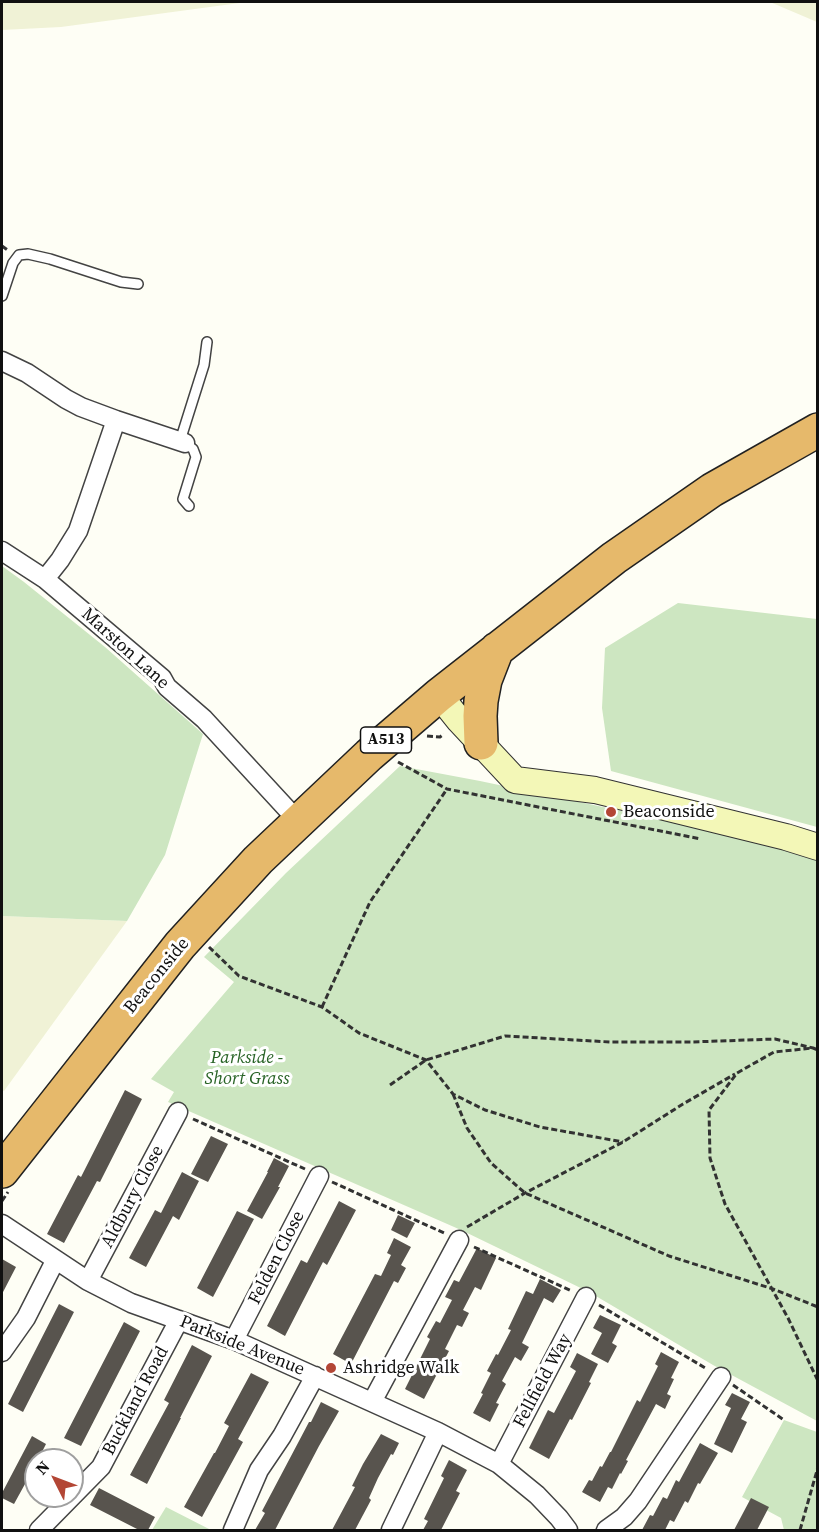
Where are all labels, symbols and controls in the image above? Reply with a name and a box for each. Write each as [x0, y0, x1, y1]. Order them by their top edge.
street label: Marston Lane [77, 604, 173, 694]
road number: A513 [360, 727, 412, 753]
place label: Beaconside [623, 801, 715, 823]
marker: Beaconside [604, 805, 618, 819]
street label: Beaconside [120, 934, 194, 1018]
park label: Parkside - Short Grass [205, 1047, 289, 1090]
street label: Aldbury Close [97, 1142, 169, 1252]
street label: Felden Close [244, 1208, 310, 1308]
street label: Parkside Avenue [176, 1311, 308, 1381]
street label: Fellfield Way [509, 1330, 577, 1432]
street label: Buckland Road [98, 1343, 174, 1459]
place label: Ashridge Walk [343, 1357, 459, 1379]
marker: Ashridge Walk [324, 1361, 338, 1375]
north arrow [24, 1448, 84, 1508]
text: N [30, 1456, 54, 1479]

